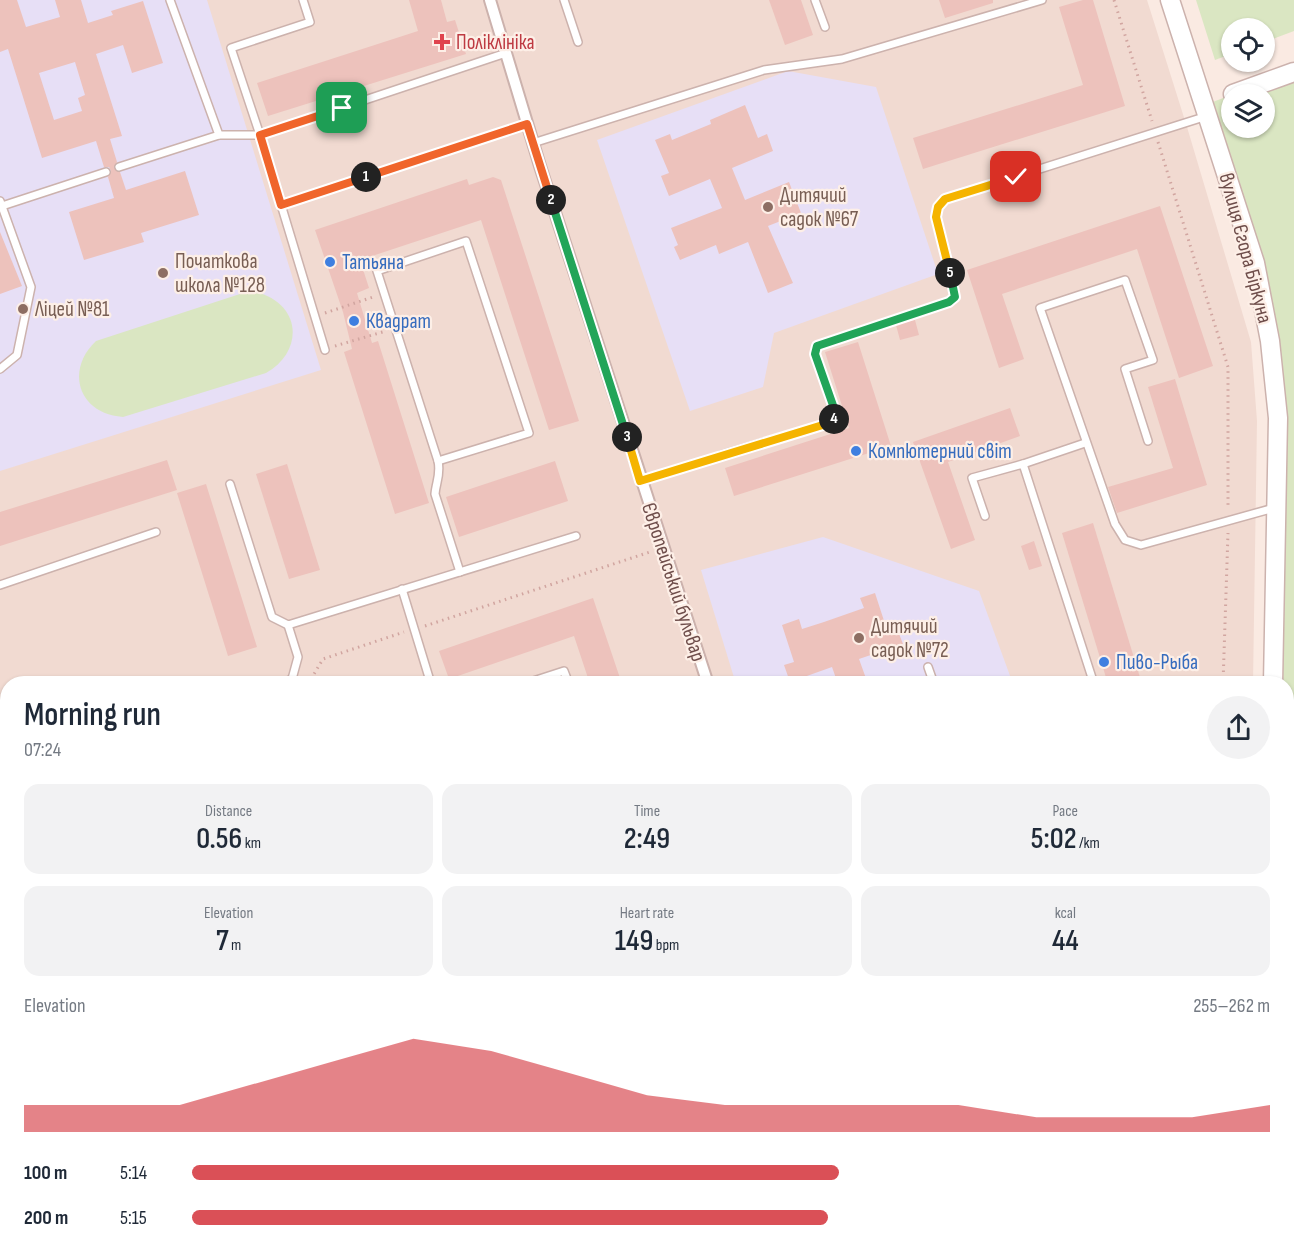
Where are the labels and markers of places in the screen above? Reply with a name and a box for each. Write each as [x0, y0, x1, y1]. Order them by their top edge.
place label: Поліклініка [456, 30, 535, 55]
marker: Поліклініка [433, 33, 451, 51]
pin [316, 82, 367, 133]
pin [990, 151, 1041, 202]
pin: 1 [351, 162, 381, 192]
place label: Дитячий садок №67 [780, 183, 859, 232]
pin: 2 [536, 185, 566, 215]
marker: Дитячий садок №67 [761, 200, 775, 214]
place label: Початкова школа №128 [175, 249, 265, 298]
place label: Татьяна [342, 250, 404, 275]
marker: Татьяна [323, 255, 337, 269]
pin: 5 [935, 258, 965, 288]
marker: Початкова школа №128 [156, 266, 170, 280]
place label: Ліцей №81 [34, 297, 110, 322]
marker: Ліцей №81 [16, 302, 30, 316]
place label: Квадрат [366, 309, 431, 334]
marker: Квадрат [347, 314, 361, 328]
pin: 4 [819, 404, 849, 434]
pin: 3 [612, 422, 642, 452]
place label: Компютерний світ [868, 439, 1012, 464]
marker: Компютерний світ [849, 444, 863, 458]
place label: Дитячий садок №72 [871, 614, 949, 663]
marker: Дитячий садок №72 [852, 631, 866, 645]
place label: Пиво-Рыба [1116, 650, 1198, 675]
marker: Пиво-Рыба [1097, 655, 1111, 669]

